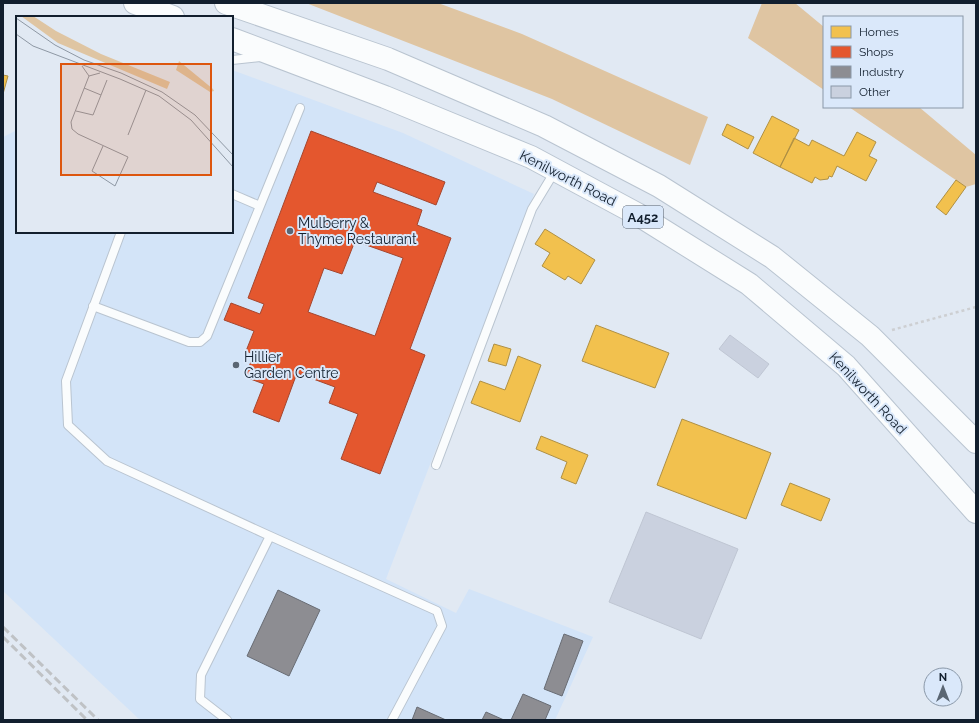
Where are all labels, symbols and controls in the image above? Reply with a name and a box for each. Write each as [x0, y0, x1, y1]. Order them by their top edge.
inset map [16, 16, 233, 233]
legend [823, 16, 963, 108]
text: Homes [859, 25, 899, 39]
text: Shops [859, 45, 894, 59]
text: Industry [859, 65, 905, 79]
text: Other [859, 85, 891, 99]
street label: Kenilworth Road [517, 147, 619, 209]
road number: A452 [623, 206, 663, 228]
place label: Mulberry & Thyme Restaurant [298, 215, 417, 247]
marker: Mulberry & Thyme Restaurant [285, 226, 295, 236]
place label: Hillier Garden Centre [244, 349, 339, 381]
street label: Kenilworth Road [826, 349, 910, 437]
marker: Hillier Garden Centre [231, 360, 241, 370]
north arrow [923, 667, 963, 707]
text: N [939, 671, 947, 684]

